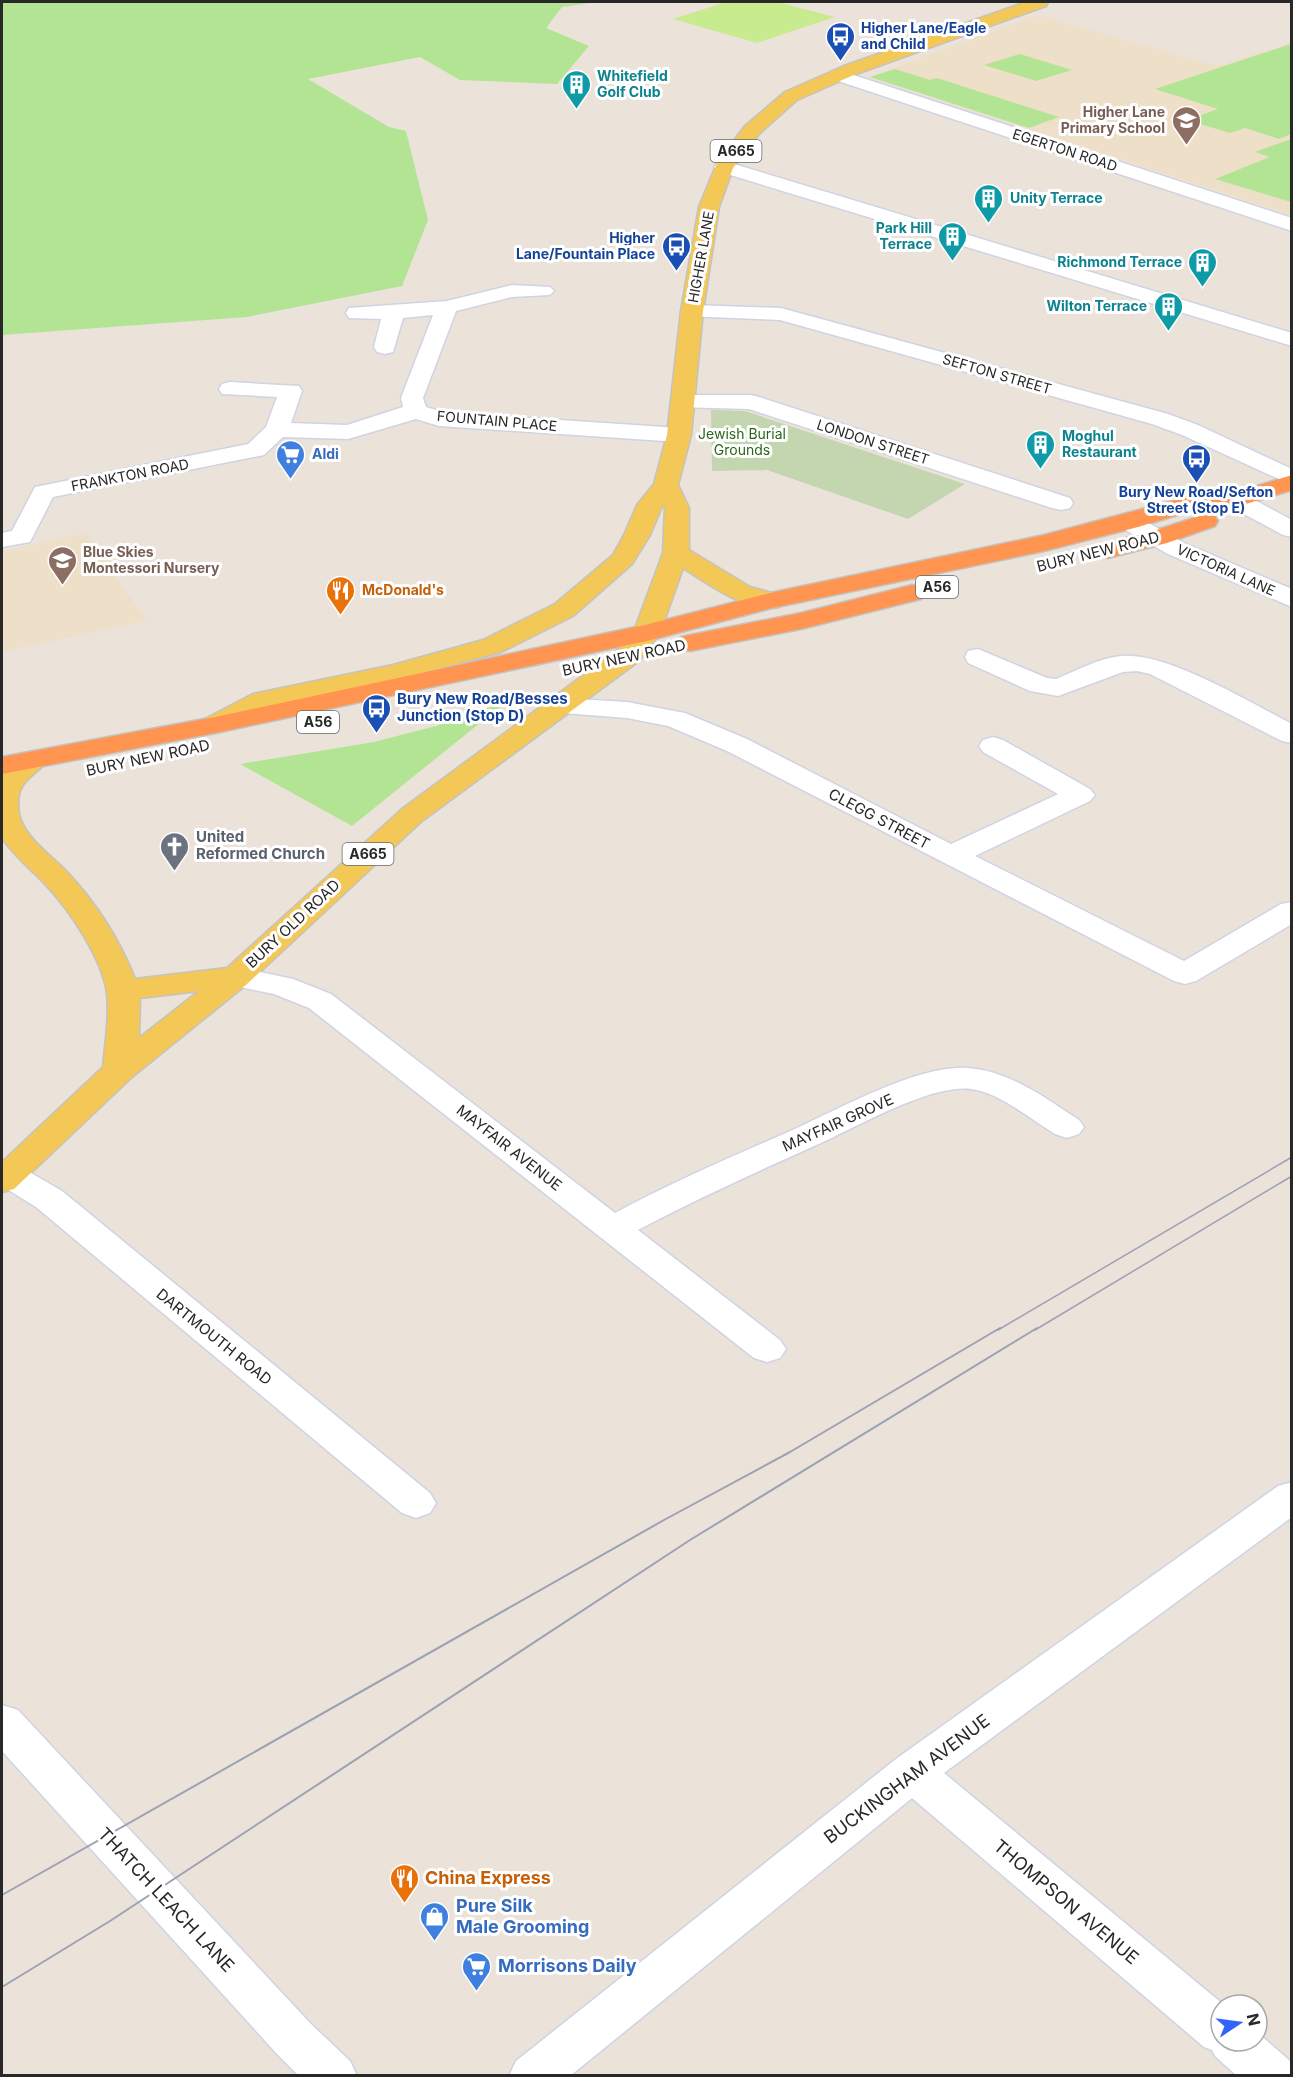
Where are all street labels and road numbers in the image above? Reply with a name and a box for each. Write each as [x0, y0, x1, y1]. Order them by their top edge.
street label: EGERTON ROAD [1011, 125, 1120, 174]
road number: A665 [710, 140, 762, 162]
street label: HIGHER LANE [684, 210, 717, 304]
street label: SEFTON STREET [941, 350, 1053, 397]
street label: FOUNTAIN PLACE [436, 407, 558, 434]
street label: LONDON STREET [815, 415, 931, 468]
street label: FRANKTON ROAD [70, 455, 190, 494]
street label: BURY NEW ROAD [1035, 527, 1161, 576]
street label: VICTORIA LANE [1174, 540, 1278, 599]
road number: A56 [916, 576, 958, 598]
street label: BURY NEW ROAD [560, 635, 687, 680]
road number: A56 [297, 711, 339, 733]
street label: BURY NEW ROAD [84, 735, 211, 780]
street label: CLEGG STREET [825, 784, 933, 853]
road number: A665 [342, 843, 394, 865]
street label: BURY OLD ROAD [242, 875, 344, 972]
street label: MAYFAIR GROVE [779, 1089, 896, 1156]
street label: MAYFAIR AVENUE [453, 1100, 566, 1195]
street label: DARTMOUTH ROAD [153, 1284, 276, 1389]
street label: BUCKINGHAM AVENUE [820, 1710, 994, 1848]
street label: THATCH LEACH LANE [94, 1823, 239, 1976]
street label: THOMPSON AVENUE [990, 1835, 1143, 1968]

